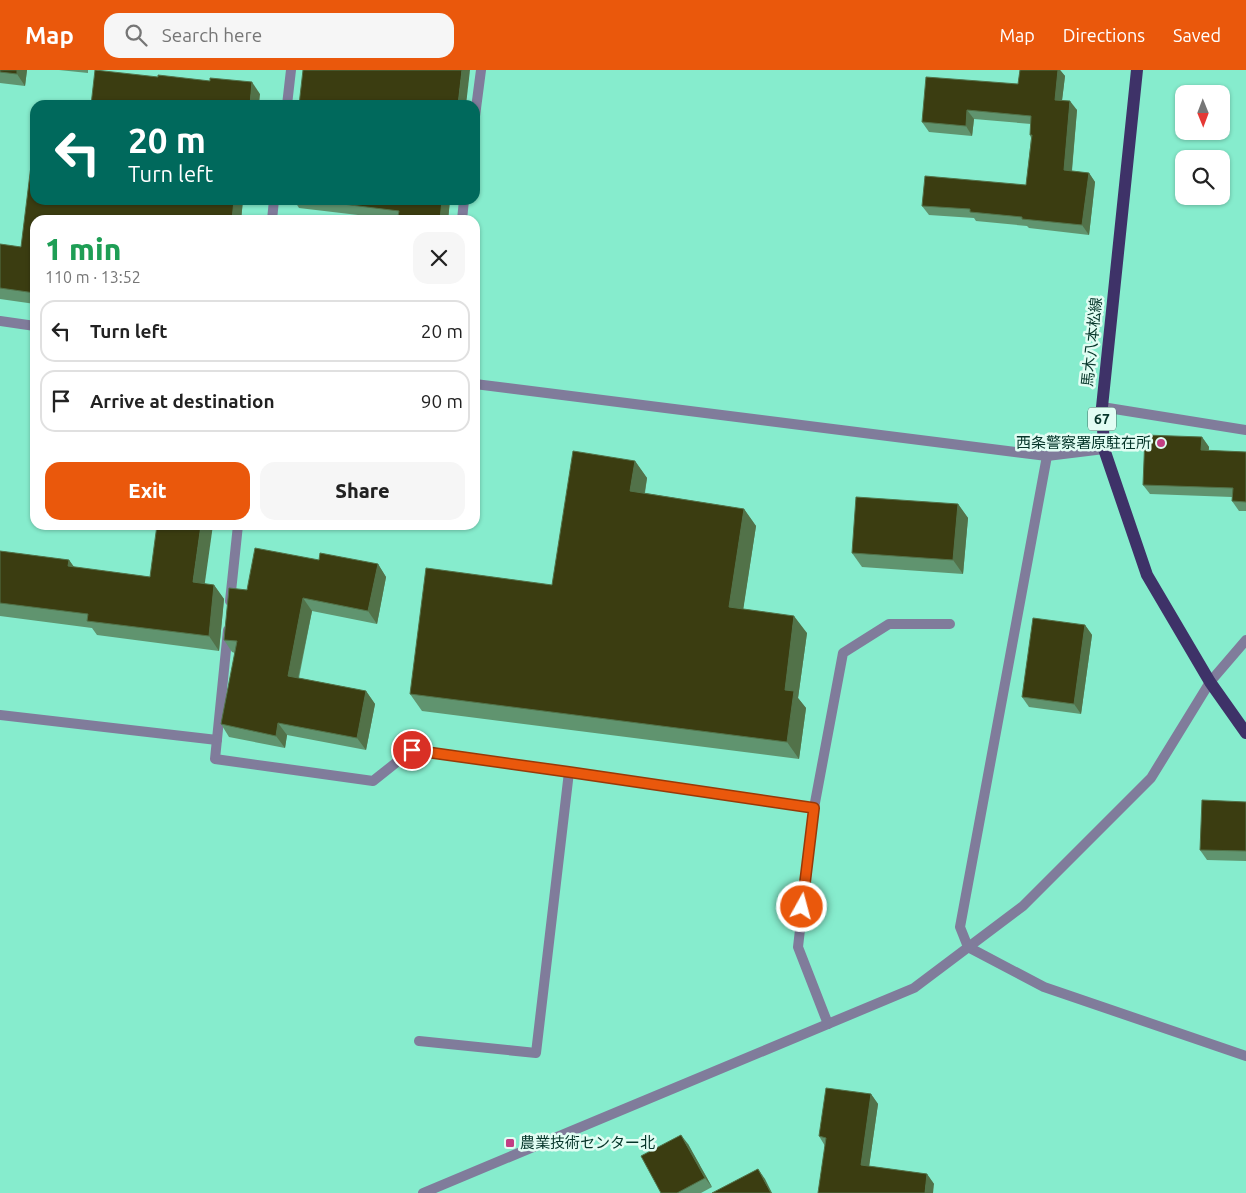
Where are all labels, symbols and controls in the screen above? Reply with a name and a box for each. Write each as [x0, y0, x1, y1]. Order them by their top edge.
search box [104, 13, 454, 58]
icon: search [122, 21, 150, 49]
text: Map [25, 22, 74, 49]
text: Search here [162, 24, 262, 46]
text: Map [999, 25, 1035, 45]
text: Directions [1063, 25, 1145, 45]
text: Saved [1173, 25, 1221, 45]
north arrow [1175, 85, 1230, 140]
map controls [1175, 85, 1230, 205]
icon: left [45, 120, 110, 185]
text: 20 m [128, 120, 206, 160]
button: search [1175, 150, 1230, 205]
text: Turn left [128, 161, 213, 186]
text: 1 min [45, 232, 121, 266]
button: close [413, 232, 465, 284]
text: 110 m · 13:52 [45, 268, 141, 286]
street label: 馬木八本松線 [1078, 296, 1105, 388]
icon: left [47, 317, 75, 345]
text: Turn left [90, 320, 168, 342]
text: 20 m [421, 320, 463, 342]
icon: arrive [47, 387, 75, 415]
text: Arrive at destination [90, 390, 275, 412]
text: 90 m [421, 390, 463, 412]
road number: 67 [1088, 408, 1116, 430]
place label: 西条警察署原駐在所 [1016, 434, 1151, 451]
marker: 西条警察署原駐在所 [1155, 437, 1167, 449]
button: Exit [45, 462, 250, 520]
button: Share [260, 462, 465, 520]
pin [391, 729, 433, 771]
icon: arrive [398, 736, 426, 764]
position arrow [775, 880, 827, 932]
place label: 農業技術センター北 [520, 1134, 655, 1151]
marker: 農業技術センター北 [504, 1137, 516, 1149]

